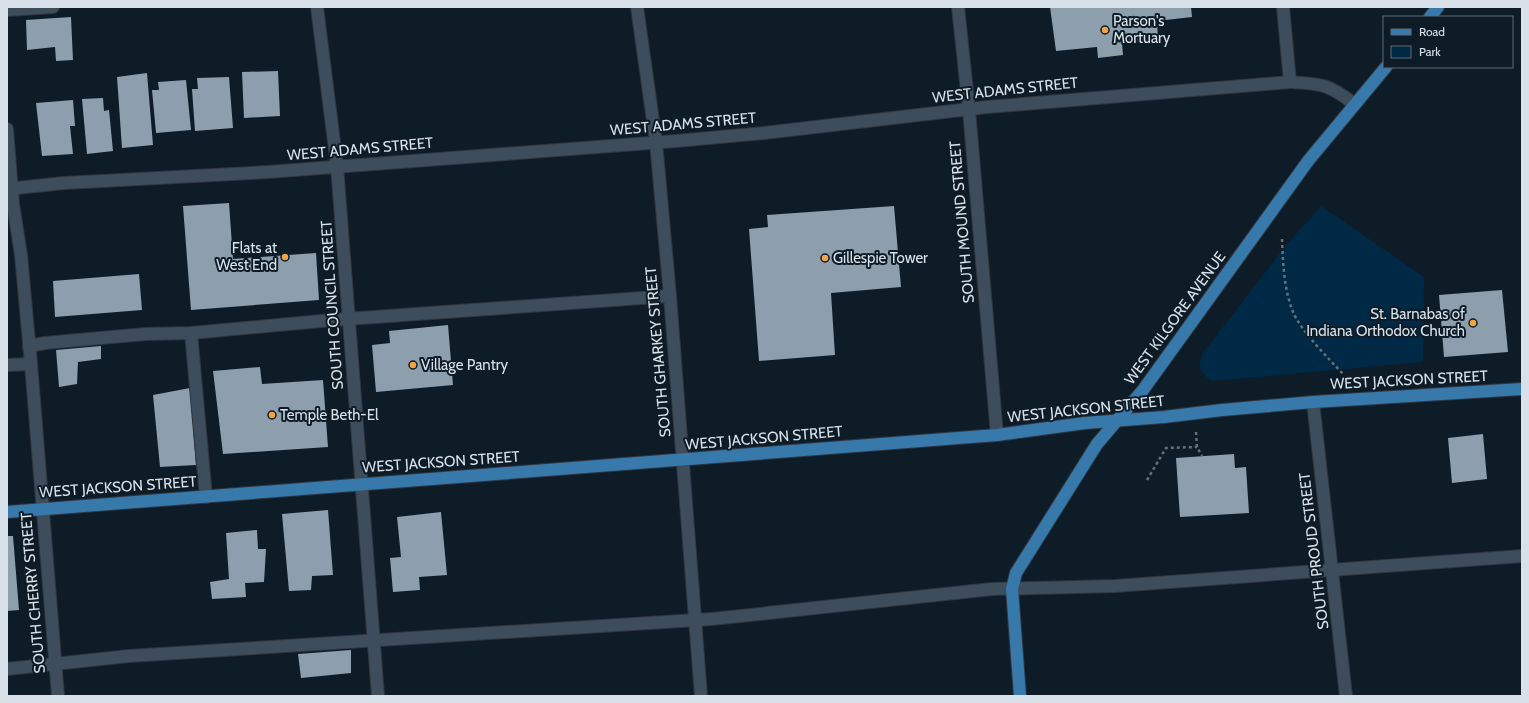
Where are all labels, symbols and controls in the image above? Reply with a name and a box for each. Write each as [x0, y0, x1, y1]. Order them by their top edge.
place label: Parson's Mortuary [1113, 12, 1171, 47]
legend [1383, 16, 1513, 68]
text: Road [1419, 24, 1445, 39]
marker: Parson's Mortuary [1100, 25, 1110, 35]
text: Park [1419, 44, 1441, 59]
street label: WEST ADAMS STREET [931, 73, 1079, 107]
street label: WEST ADAMS STREET [609, 109, 757, 139]
street label: WEST ADAMS STREET [286, 134, 434, 164]
street label: SOUTH MOUND STREET [946, 140, 978, 304]
street label: SOUTH COUNCIL STREET [317, 220, 347, 390]
place label: Flats at West End [216, 239, 277, 274]
street label: WEST KILGORE AVENUE [1121, 248, 1229, 388]
place label: Gillespie Tower [833, 249, 928, 267]
marker: Flats at West End [280, 252, 290, 262]
marker: Gillespie Tower [820, 253, 830, 263]
street label: SOUTH GHARKEY STREET [642, 266, 674, 438]
place label: St. Barnabas of Indiana Orthodox Church [1306, 305, 1465, 340]
marker: St. Barnabas of Indiana Orthodox Church [1468, 318, 1478, 328]
place label: Village Pantry [421, 356, 508, 374]
marker: Village Pantry [408, 360, 418, 370]
street label: WEST JACKSON STREET [1330, 367, 1488, 393]
street label: WEST JACKSON STREET [1007, 392, 1165, 426]
place label: Temple Beth-El [280, 406, 379, 424]
marker: Temple Beth-El [267, 410, 277, 420]
street label: WEST JACKSON STREET [685, 422, 843, 454]
street label: WEST JACKSON STREET [362, 448, 520, 476]
street label: SOUTH PROUD STREET [1295, 472, 1333, 630]
street label: WEST JACKSON STREET [39, 473, 197, 501]
street label: SOUTH CHERRY STREET [17, 512, 49, 674]

